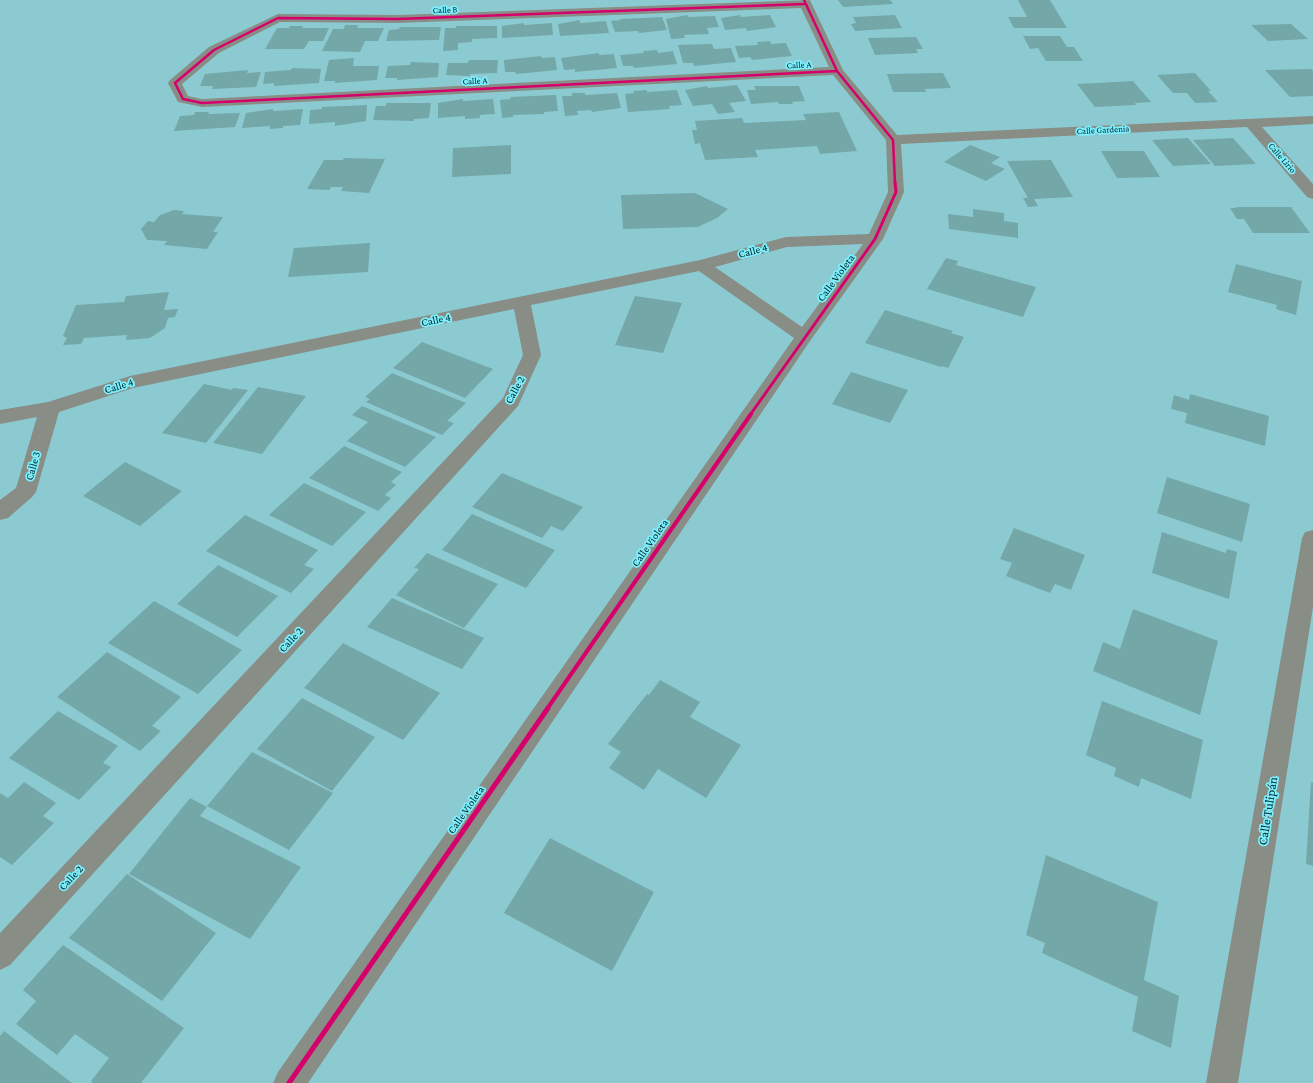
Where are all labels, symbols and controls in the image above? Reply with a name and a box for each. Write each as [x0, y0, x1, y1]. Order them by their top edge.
street label: Calle B [432, 4, 458, 16]
street label: Calle A [786, 59, 812, 71]
street label: Calle A [462, 75, 488, 87]
street label: Calle Gardenia [1076, 123, 1130, 137]
street label: Calle Lirio [1266, 141, 1298, 175]
street label: Calle 4 [737, 241, 769, 261]
street label: Calle Violeta [814, 252, 858, 304]
street label: Calle 4 [420, 311, 452, 329]
street label: Calle 2 [502, 374, 528, 406]
street label: Calle 4 [103, 375, 135, 397]
street label: Calle 3 [23, 450, 43, 482]
street label: Calle Violeta [629, 517, 671, 569]
street label: Calle 2 [276, 625, 306, 655]
street label: Calle Tulipán [1255, 776, 1281, 846]
street label: Calle Violeta [445, 784, 487, 836]
street label: Calle 2 [56, 863, 86, 893]

